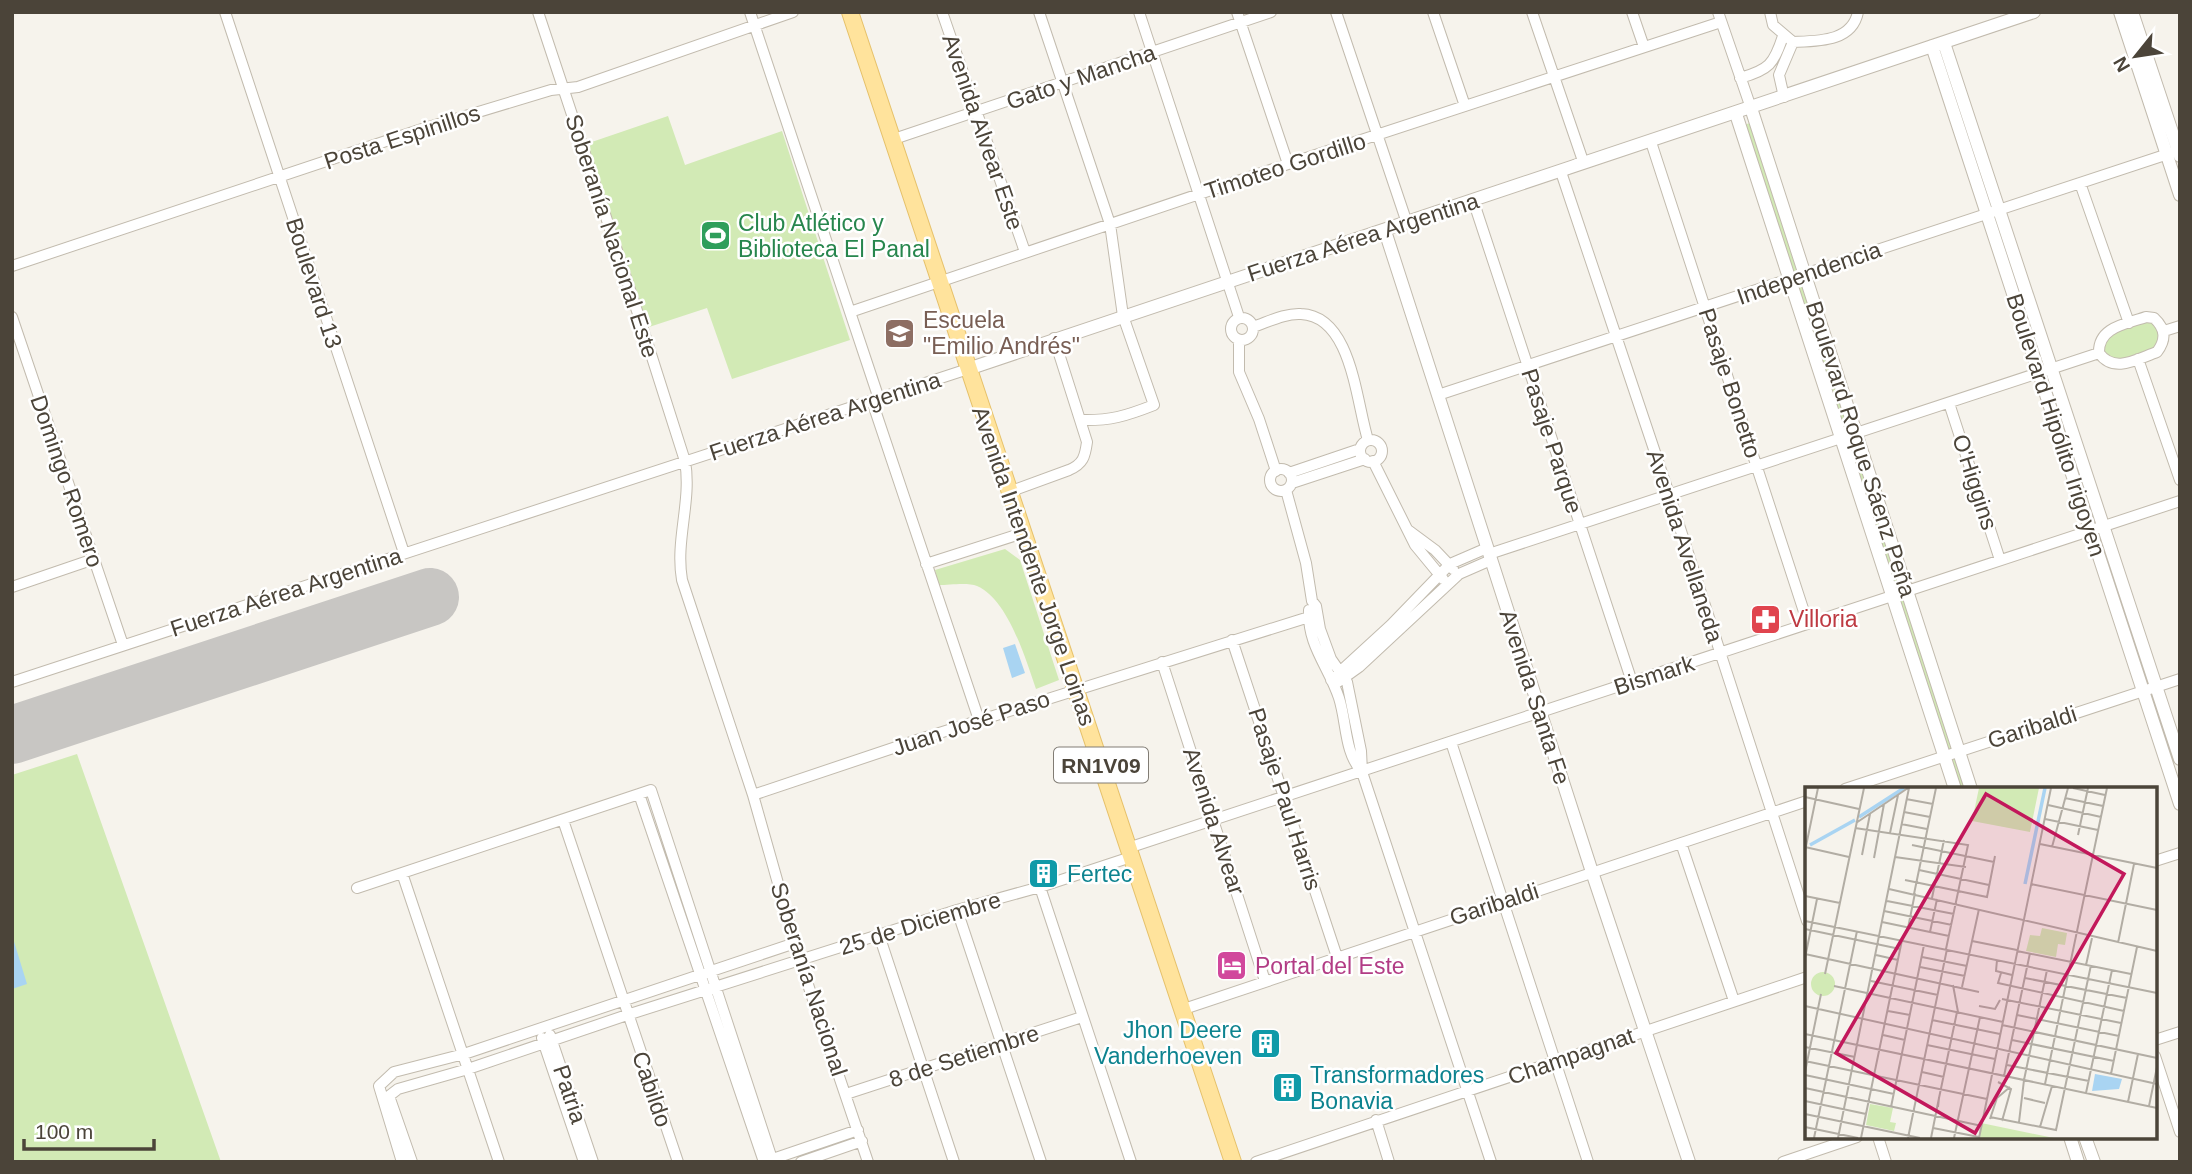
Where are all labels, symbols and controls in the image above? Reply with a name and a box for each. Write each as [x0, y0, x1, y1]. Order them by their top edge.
north arrow [2101, 21, 2171, 91]
street label: Avenida Alvear Este [937, 31, 1029, 233]
street label: Gato y Mancha [1003, 39, 1159, 115]
text: N [2109, 53, 2134, 75]
street label: Posta Espinillos [321, 100, 483, 174]
street label: Soberanía Nacional Este [560, 111, 664, 361]
street label: Timoteo Gordillo [1201, 128, 1369, 204]
street label: Fuerza Aérea Argentina [1244, 187, 1482, 287]
place label: Club Atlético y Biblioteca El Panal [738, 210, 930, 262]
street label: Boulevard 13 [281, 215, 347, 351]
sports icon: Club Atlético y Biblioteca El Panal [698, 219, 732, 253]
street label: Independencia [1733, 236, 1885, 310]
street label: Boulevard Hipólito Irigoyen [2001, 290, 2111, 560]
street label: Boulevard Roque Sáenz Peña [1801, 298, 1921, 600]
street label: Pasaje Bonetto [1694, 305, 1766, 461]
place label: Escuela "Emilio Andrés" [923, 307, 1080, 359]
school or university icon: Escuela "Emilio Andrés" [883, 316, 917, 350]
street label: Pasaje Parque [1516, 365, 1588, 517]
street label: Fuerza Aérea Argentina [706, 366, 944, 466]
street label: Domingo Romero [25, 392, 109, 570]
street label: Avenida Intendente Jorge Loinas [967, 403, 1101, 729]
street label: O'Higgins [1947, 431, 2003, 533]
street label: Avenida Avellaneda [1642, 446, 1729, 646]
street label: Fuerza Aérea Argentina [167, 542, 405, 642]
pharmacy icon: Villoria [1749, 602, 1783, 636]
street label: Avenida Santa Fe [1494, 606, 1576, 788]
place label: Villoria [1789, 606, 1858, 632]
street label: Bismark [1610, 650, 1698, 700]
street label: Juan José Paso [889, 685, 1053, 761]
street label: Garibaldi [1984, 700, 2080, 754]
street label: Pasaje Paul Harris [1243, 704, 1327, 894]
street label: Avenida Alvear [1178, 744, 1250, 898]
road number: RN1V09 [1054, 748, 1148, 782]
inset map [1805, 787, 2157, 1139]
building icon: Fertec [1027, 857, 1061, 891]
place label: Fertec [1067, 861, 1132, 887]
street label: Garibaldi [1446, 877, 1542, 931]
street label: Soberanía Nacional [765, 879, 853, 1079]
street label: 25 de Diciembre [836, 886, 1004, 960]
hotel icon: Portal del Este [1215, 949, 1249, 983]
place label: Portal del Este [1255, 953, 1405, 979]
place label: Jhon Deere Vanderhoeven [1094, 1017, 1242, 1069]
street label: 8 de Setiembre [886, 1020, 1042, 1092]
street label: Champagnat [1505, 1022, 1638, 1090]
building icon: Jhon Deere Vanderhoeven [1248, 1026, 1282, 1060]
street label: Cabildo [627, 1048, 677, 1130]
street label: Patria [548, 1061, 592, 1127]
place label: Transformadores Bonavia [1310, 1062, 1484, 1114]
building icon: Transformadores Bonavia [1270, 1071, 1304, 1105]
scale bar [24, 1108, 154, 1152]
text: 100 m [35, 1120, 93, 1143]

